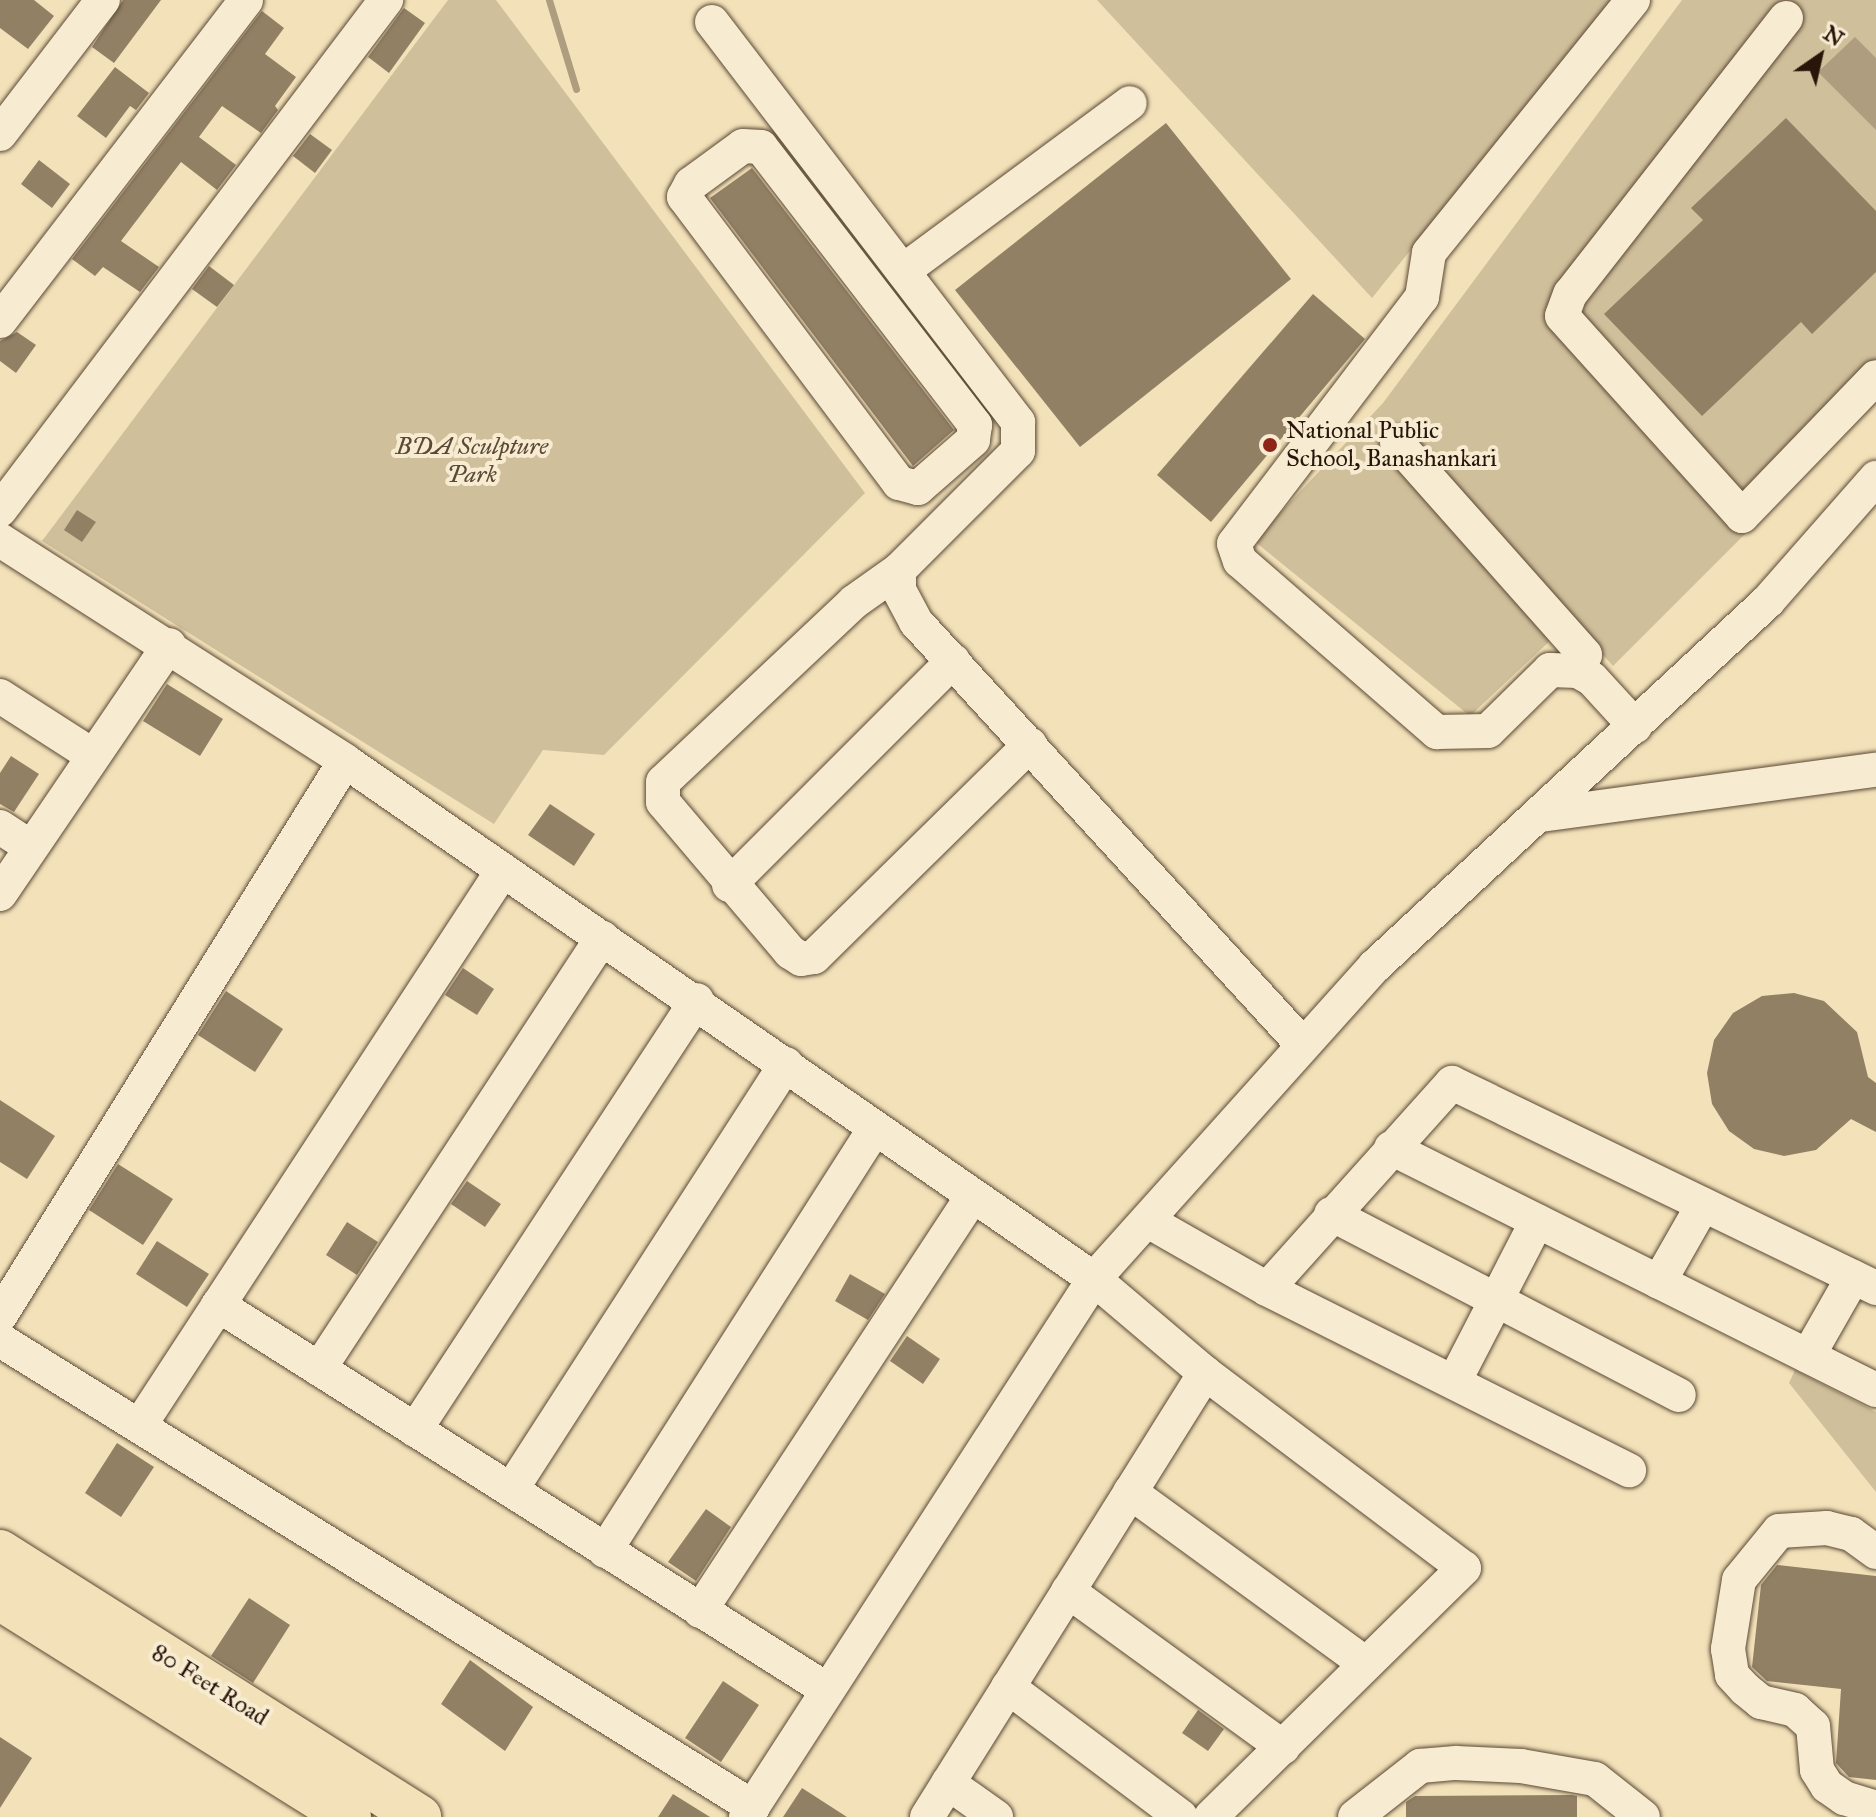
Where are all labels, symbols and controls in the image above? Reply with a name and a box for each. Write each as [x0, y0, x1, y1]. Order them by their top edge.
north arrow [1780, 16, 1860, 96]
text: N [1818, 19, 1849, 52]
place label: National Public School, Banashankari [1286, 417, 1497, 473]
park label: BDA Sculpture Park [396, 433, 548, 489]
marker: National Public School, Banashankari [1261, 436, 1279, 454]
street label: 80 Feet Road [146, 1638, 274, 1732]

